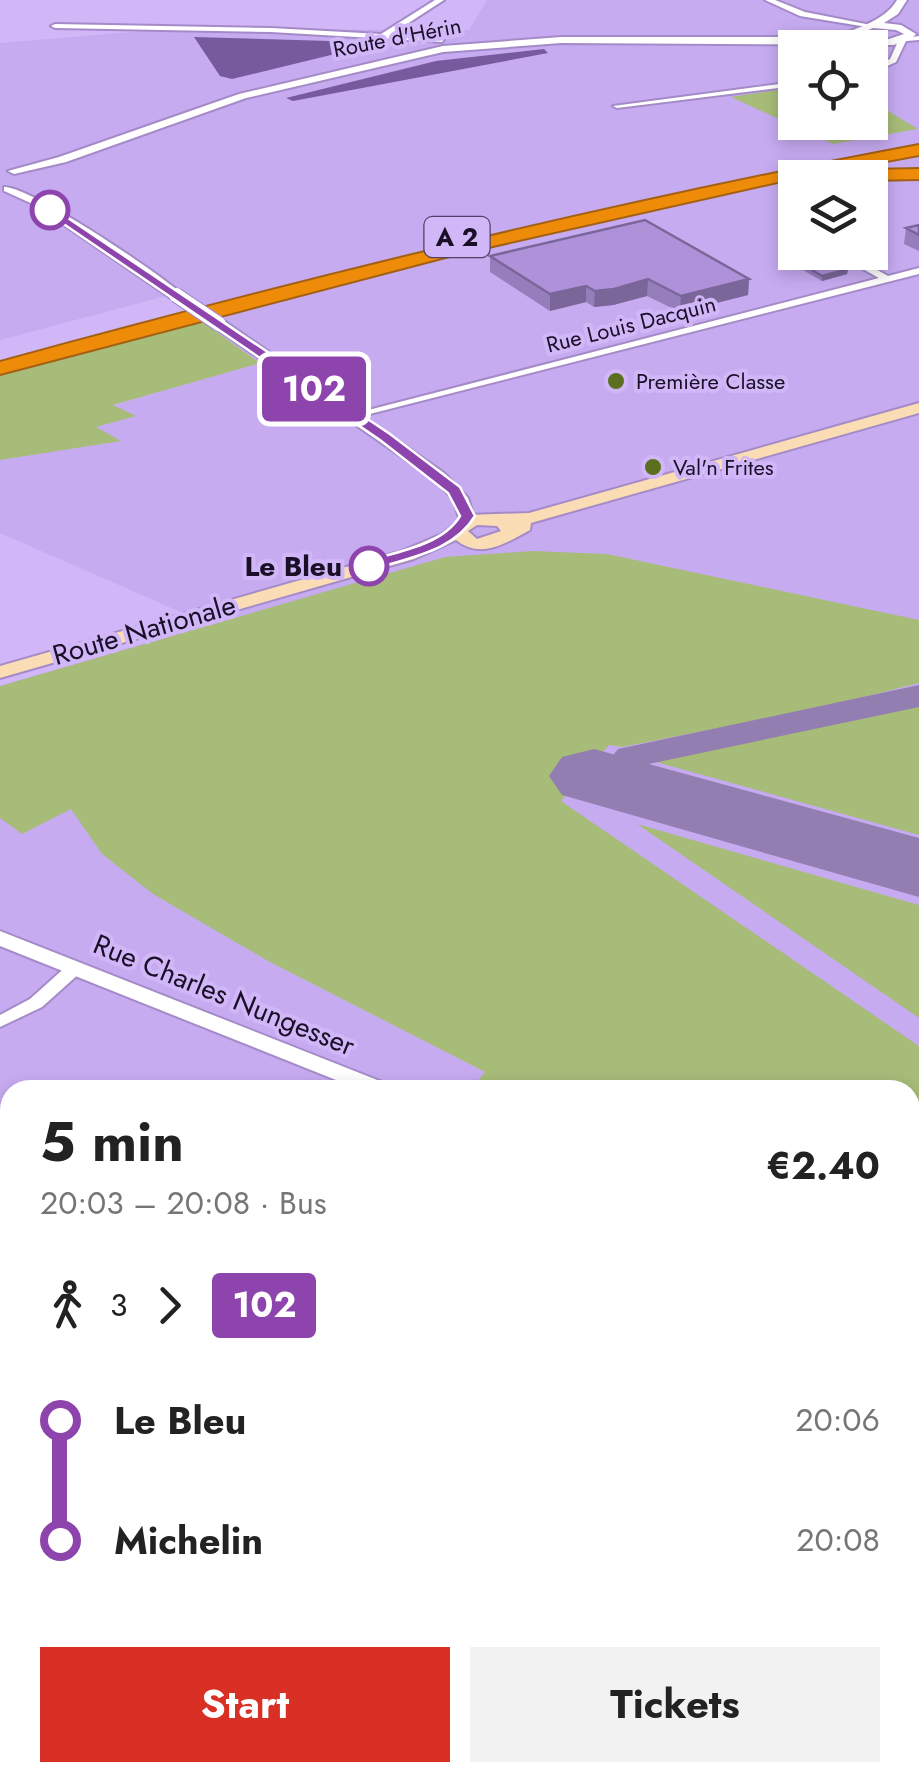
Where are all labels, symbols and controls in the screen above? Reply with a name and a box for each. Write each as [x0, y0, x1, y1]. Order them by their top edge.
street label: Route d'Hérin [330, 9, 464, 65]
map controls [778, 30, 888, 270]
button: locate [778, 30, 888, 140]
button: layers [778, 160, 888, 270]
unlabelled marker [31, 191, 69, 229]
road number: A 2 [424, 217, 490, 257]
street label: Rue Louis Dacquin [543, 287, 719, 361]
line badge: 102 [256, 356, 372, 422]
text: 102 [282, 364, 346, 414]
place label: Première Classe [636, 365, 785, 397]
marker: Première Classe [605, 370, 627, 392]
place label: Val'n Frites [673, 451, 774, 483]
marker: Val'n Frites [642, 456, 664, 478]
place label: Le Bleu [244, 546, 342, 587]
marker: Le Bleu [350, 547, 388, 585]
street label: Route Nationale [48, 584, 240, 676]
street label: Rue Charles Nungesser [87, 924, 361, 1066]
text: 5 min [40, 1102, 184, 1182]
text: €2.40 [766, 1138, 880, 1193]
text: 20:03 – 20:08 · Bus [40, 1180, 327, 1226]
icon: walk [40, 1278, 95, 1333]
icon: forward [142, 1278, 197, 1333]
text: 102 [232, 1280, 296, 1330]
text: 3 [110, 1282, 127, 1328]
text: Le Bleu [114, 1393, 246, 1448]
text: 20:06 [795, 1397, 880, 1443]
text: Michelin [114, 1513, 263, 1568]
text: 20:08 [796, 1517, 880, 1563]
button: Start [40, 1647, 450, 1762]
button: Tickets [470, 1647, 880, 1762]

